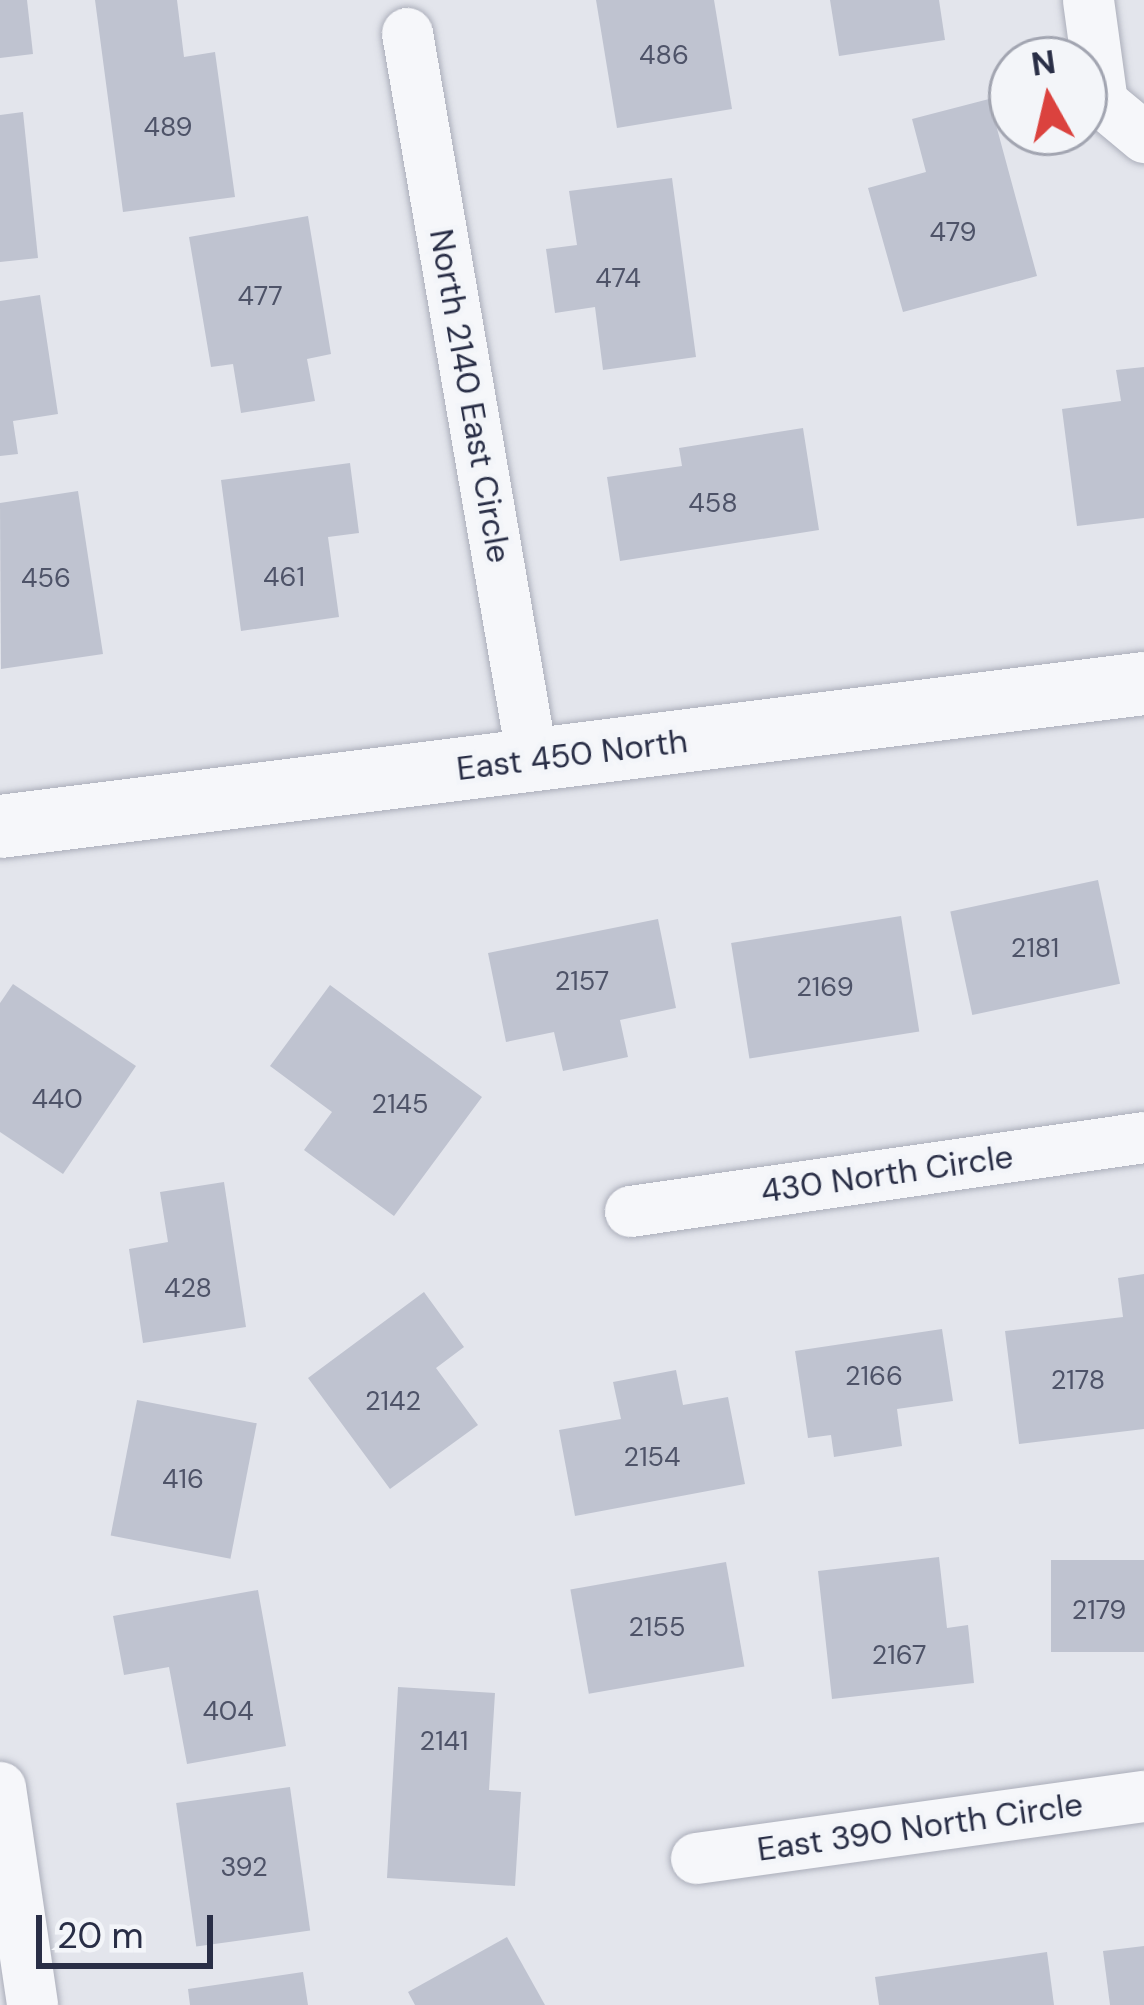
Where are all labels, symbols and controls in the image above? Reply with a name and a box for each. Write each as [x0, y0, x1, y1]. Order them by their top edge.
north arrow [988, 36, 1108, 156]
house number: 486 [639, 39, 689, 71]
text: N [1028, 40, 1058, 86]
house number: 489 [144, 111, 192, 143]
house number: 479 [929, 216, 977, 248]
street label: North 2140 East Circle [421, 226, 519, 566]
house number: 474 [595, 262, 641, 294]
house number: 477 [237, 280, 283, 312]
house number: 458 [688, 487, 738, 519]
house number: 461 [263, 561, 305, 593]
house number: 456 [21, 562, 71, 594]
street label: East 450 North [454, 721, 690, 789]
house number: 2181 [1011, 932, 1059, 964]
house number: 2157 [555, 965, 609, 997]
house number: 2169 [796, 971, 854, 1003]
house number: 440 [31, 1083, 83, 1115]
house number: 2145 [372, 1088, 428, 1120]
street label: 430 North Circle [758, 1137, 1016, 1211]
house number: 428 [164, 1272, 212, 1304]
house number: 2166 [845, 1360, 903, 1392]
house number: 2178 [1051, 1364, 1105, 1396]
house number: 2142 [365, 1385, 421, 1417]
house number: 2154 [624, 1441, 680, 1473]
house number: 416 [162, 1463, 204, 1495]
house number: 2179 [1072, 1594, 1126, 1626]
house number: 2155 [629, 1611, 685, 1643]
house number: 2167 [872, 1639, 926, 1671]
house number: 404 [202, 1695, 254, 1727]
house number: 2141 [420, 1725, 468, 1757]
street label: East 390 North Circle [755, 1785, 1085, 1869]
house number: 392 [220, 1851, 268, 1883]
scale bar [42, 1891, 219, 1965]
text: 20 m [57, 1912, 144, 1959]

